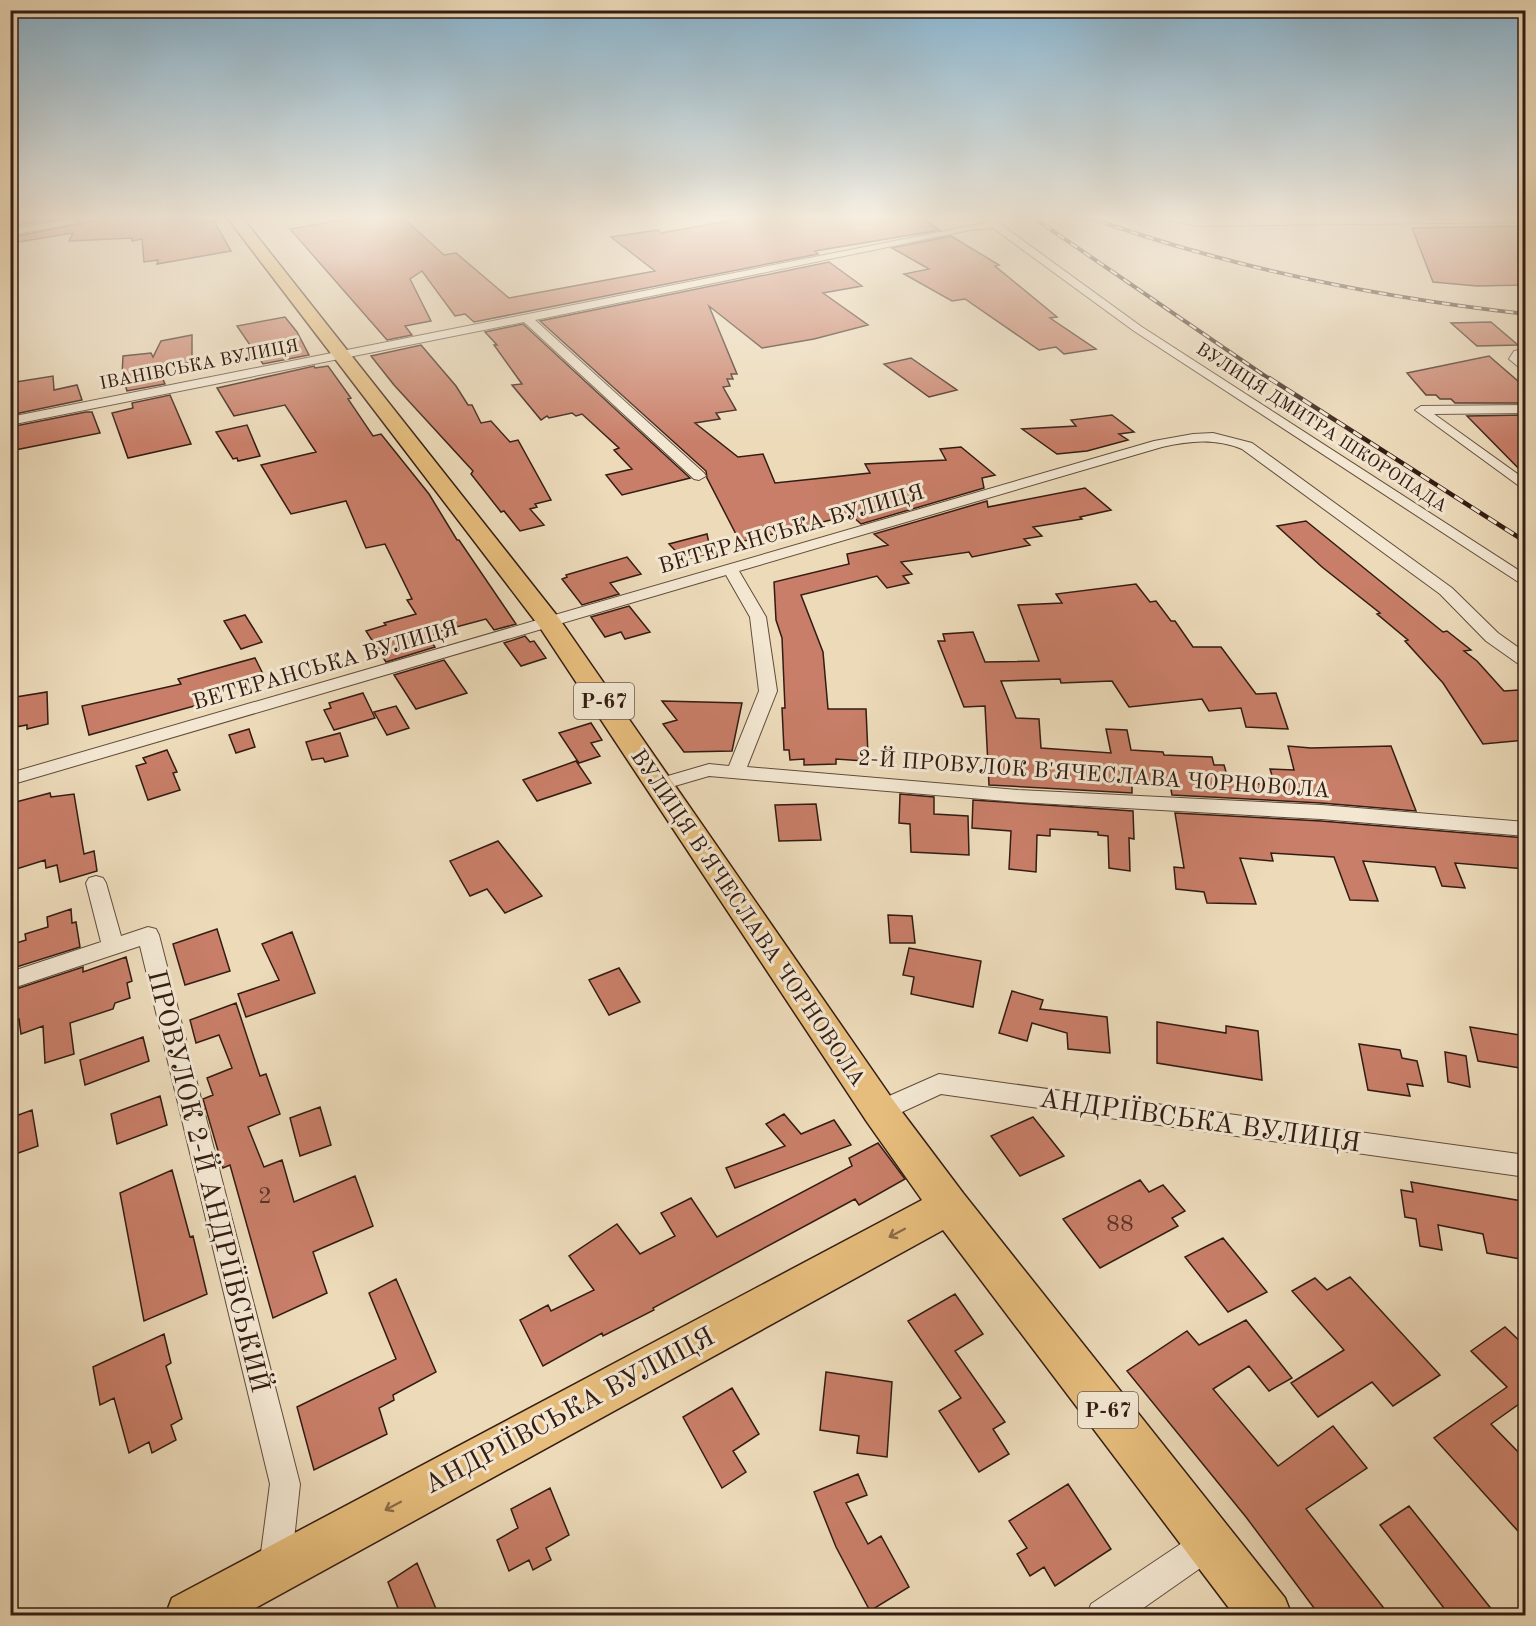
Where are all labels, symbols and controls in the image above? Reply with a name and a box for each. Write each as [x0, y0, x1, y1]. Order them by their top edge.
street label: ІВАНІВСЬКА ВУЛИЦЯ [98, 337, 300, 393]
street label: ВУЛИЦЯ ДМИТРА ШКОРОПАДА [1193, 340, 1450, 516]
street label: ВЕТЕРАНСЬКА ВУЛИЦЯ [656, 481, 927, 578]
street label: ВЕТЕРАНСЬКА ВУЛИЦЯ [190, 617, 461, 714]
road number: Р-67 [574, 683, 634, 719]
street label: 2-Й ПРОВУЛОК В'ЯЧЕСЛАВА ЧОРНОВОЛА [857, 744, 1331, 802]
street label: ВУЛИЦЯ В'ЯЧЕСЛАВА ЧОРНОВОЛА [626, 746, 869, 1091]
street label: ПРОВУЛОК 2-Й АНДРІЇВСЬКИЙ [141, 966, 277, 1396]
street label: АНДРІЇВСЬКА ВУЛИЦЯ [1037, 1082, 1363, 1157]
house number: 2 [258, 1181, 272, 1209]
house number: 88 [1106, 1213, 1134, 1237]
one-way arrow [888, 1228, 906, 1240]
street label: АНДРІЇВСЬКА ВУЛИЦЯ [418, 1320, 719, 1499]
road number: Р-67 [1078, 1392, 1138, 1428]
one-way arrow [384, 1501, 402, 1512]

